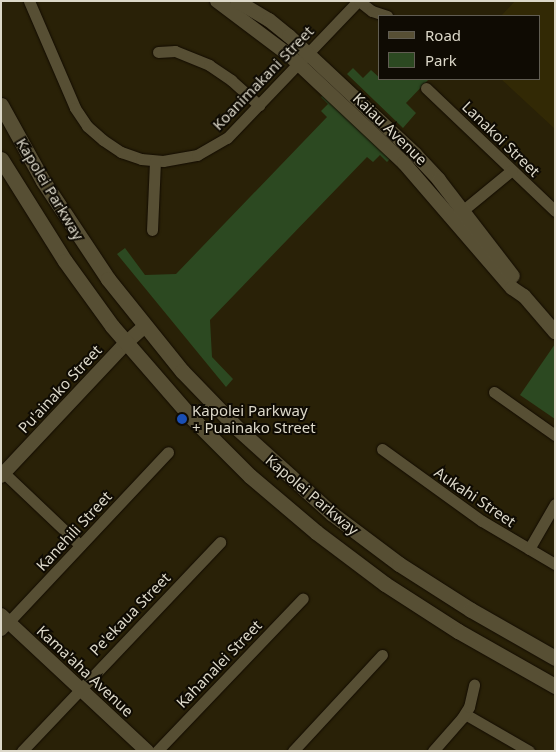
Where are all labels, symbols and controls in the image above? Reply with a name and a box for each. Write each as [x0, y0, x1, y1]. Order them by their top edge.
legend [378, 15, 541, 80]
street label: Koanimakani Street [209, 22, 317, 134]
text: Road [425, 25, 461, 45]
text: Park [425, 50, 457, 70]
street label: Kaiau Avenue [349, 89, 431, 169]
street label: Lanakoi Street [459, 98, 543, 180]
street label: Kapolei Parkway [13, 135, 87, 243]
street label: Pu'ainako Street [15, 341, 105, 437]
place label: Kapolei Parkway + Puainako Street [192, 401, 316, 436]
marker: Kapolei Parkway + Puainako Street [176, 413, 188, 425]
street label: Kapolei Parkway [262, 451, 362, 539]
street label: Aukahi Street [431, 463, 519, 531]
street label: Kanehili Street [33, 488, 115, 574]
street label: Pe'ekaua Street [86, 569, 174, 659]
street label: Kahanalei Street [173, 616, 265, 712]
street label: Kama'aha Avenue [33, 622, 137, 720]

